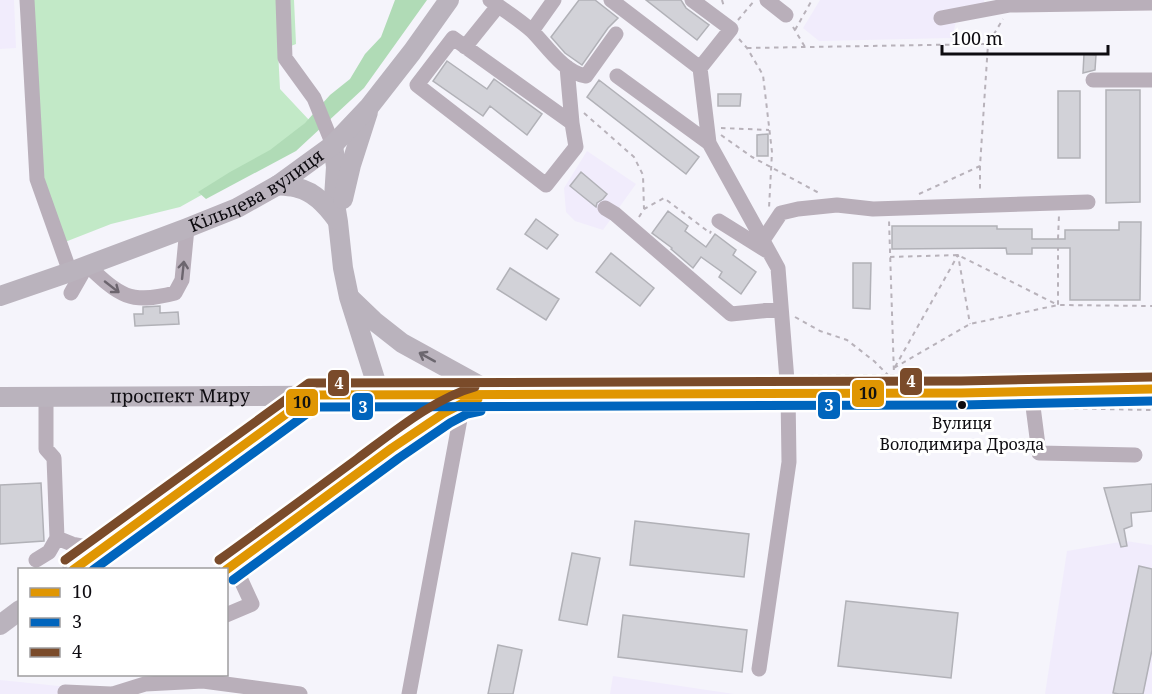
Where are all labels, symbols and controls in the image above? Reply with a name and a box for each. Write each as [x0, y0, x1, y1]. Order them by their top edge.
scale bar [942, 18, 1108, 56]
text: 100 m [951, 26, 1003, 50]
street label: Кільцева вулиця [185, 143, 328, 237]
one-way arrow [178, 260, 189, 280]
one-way arrow [104, 280, 120, 293]
one-way arrow [419, 351, 436, 363]
line badge: 4 [899, 367, 923, 396]
line badge: 4 [327, 369, 350, 397]
text: 4 [906, 370, 916, 392]
text: 4 [334, 372, 344, 394]
line badge: 10 [851, 379, 885, 408]
text: 10 [859, 382, 877, 404]
street label: проспект Миру [110, 383, 251, 408]
line badge: 10 [285, 388, 319, 417]
text: 10 [293, 391, 311, 413]
line badge: 3 [817, 391, 841, 420]
line badge: 3 [351, 392, 374, 421]
text: 3 [824, 394, 834, 416]
text: 3 [358, 396, 368, 418]
marker: Вулиця Володимира Дрозда [956, 399, 968, 411]
place label: Вулиця Володимира Дрозда [880, 412, 1044, 455]
legend [18, 568, 228, 676]
text: 10 [72, 579, 92, 603]
text: 3 [72, 609, 82, 633]
text: 4 [72, 639, 82, 663]

